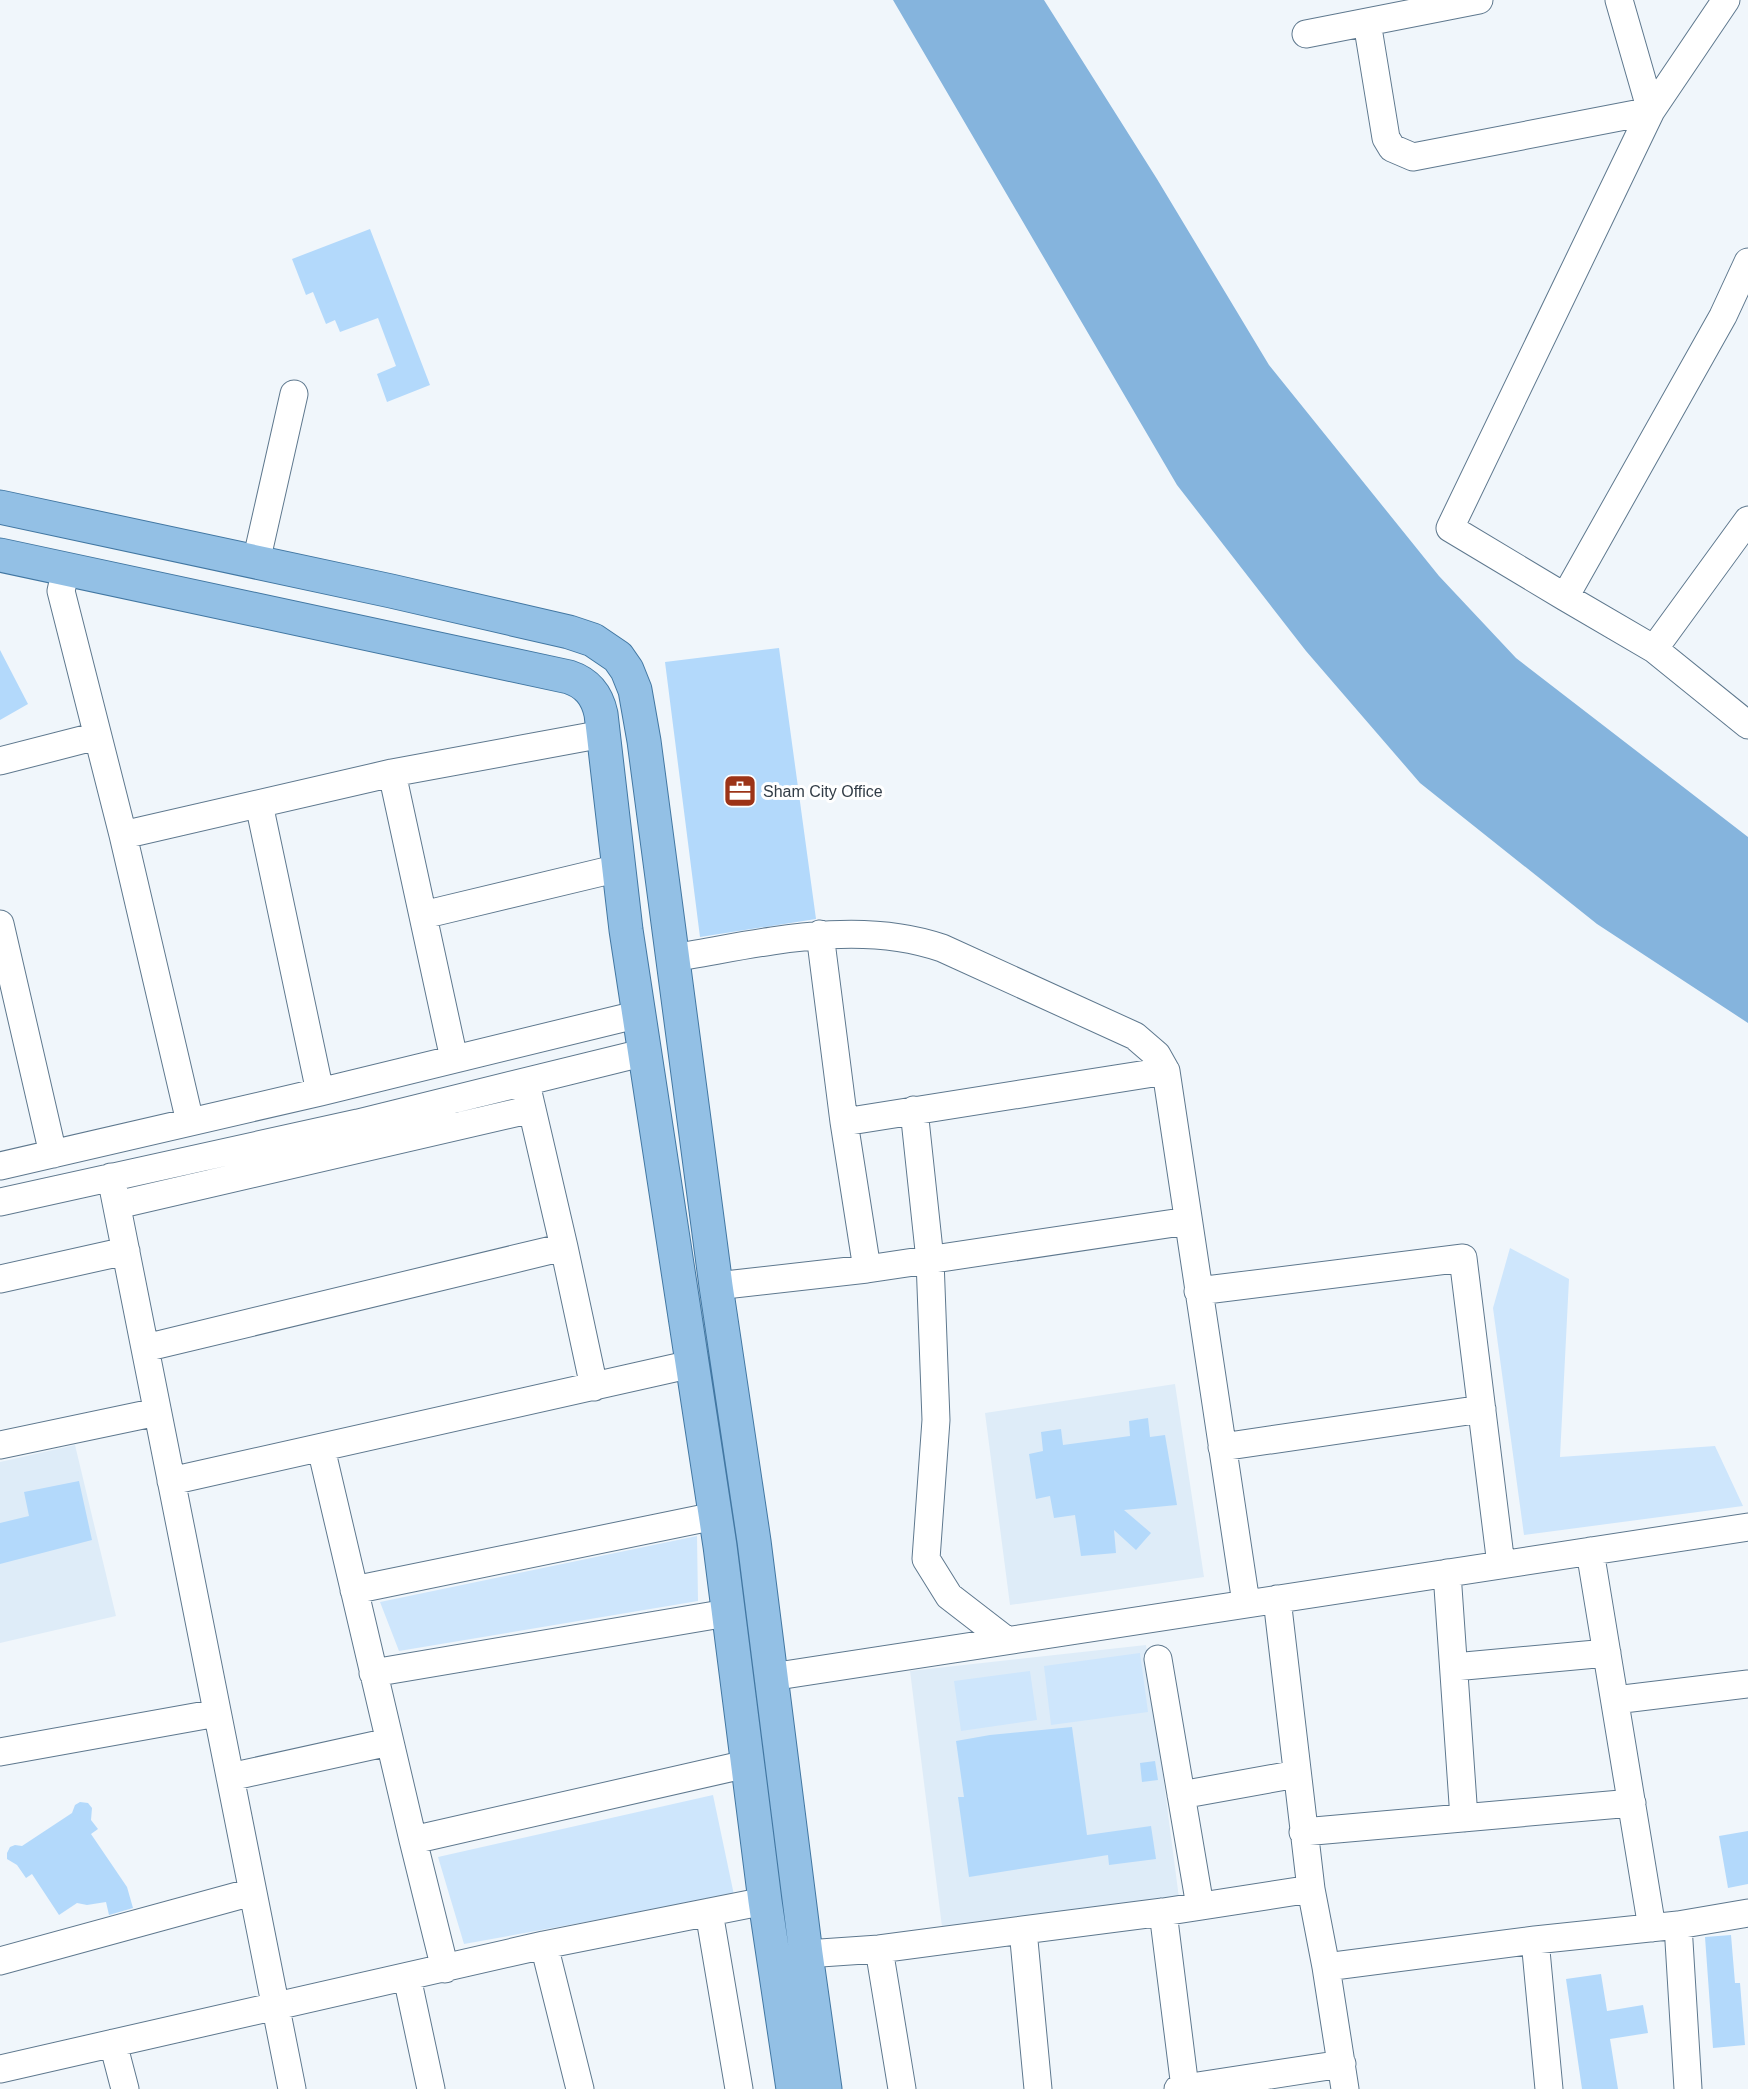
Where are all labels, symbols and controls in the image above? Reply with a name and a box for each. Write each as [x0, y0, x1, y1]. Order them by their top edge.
office icon: Sham City Office [722, 773, 758, 809]
place label: Sham City Office [763, 783, 883, 800]

